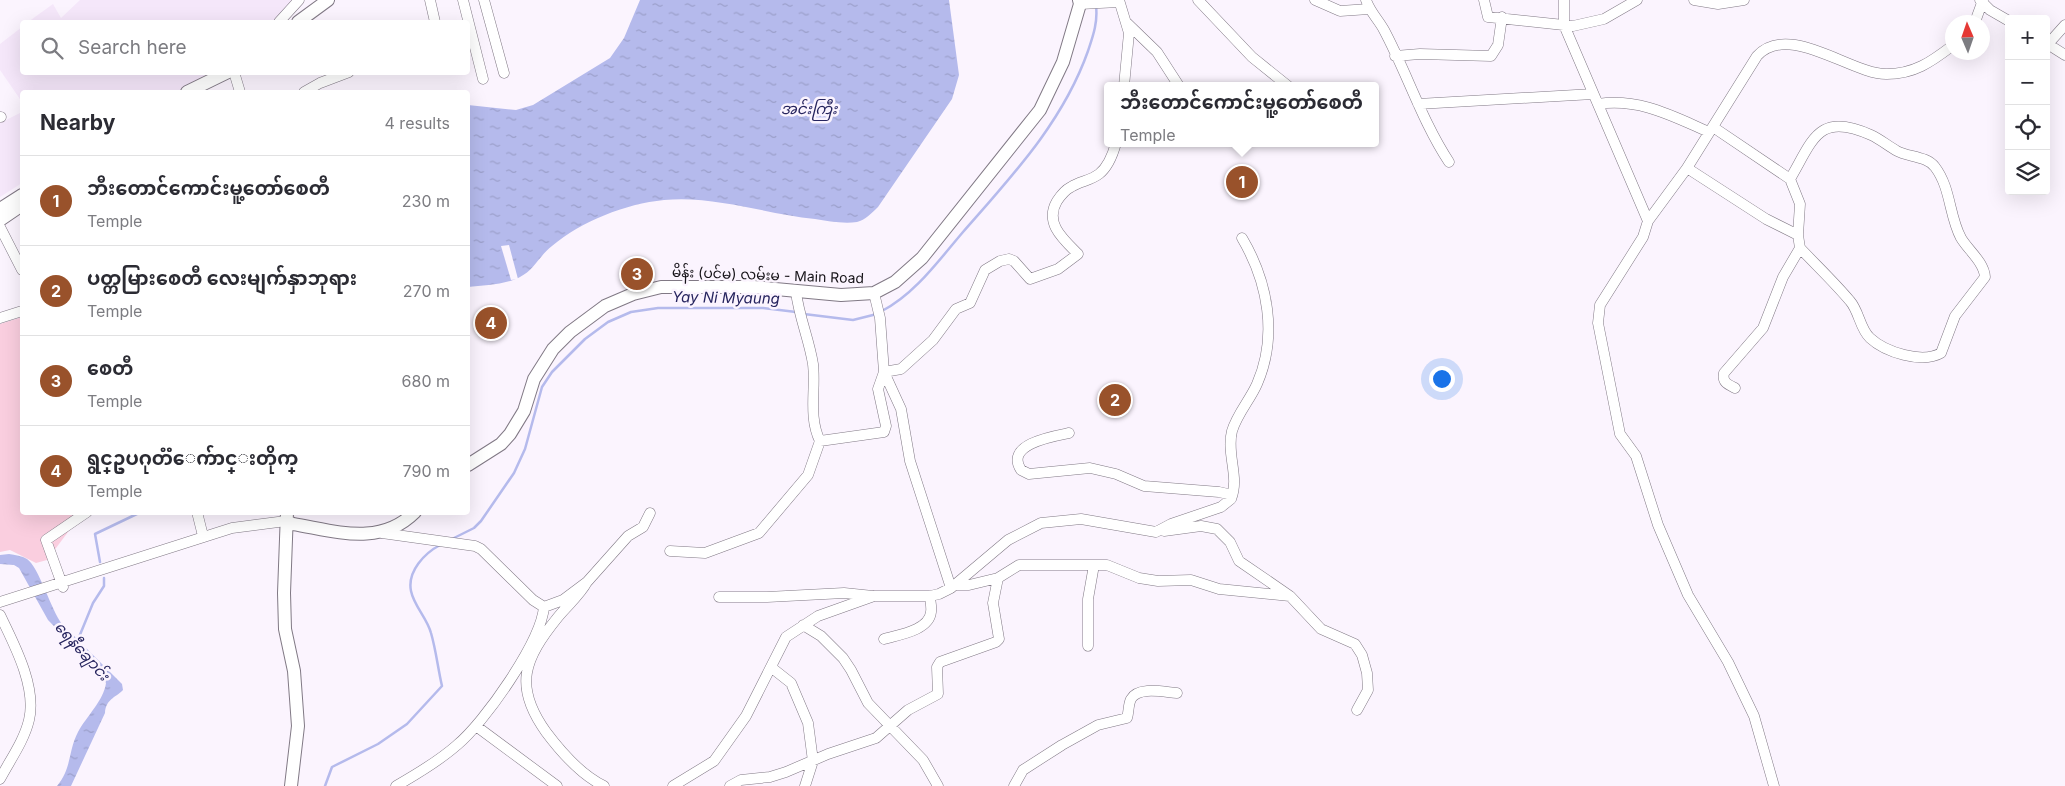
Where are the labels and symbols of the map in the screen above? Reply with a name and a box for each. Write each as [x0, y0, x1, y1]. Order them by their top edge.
north arrow [1945, 15, 1990, 60]
water label: အင်းကြီး [781, 98, 838, 121]
pin: 1 [1226, 163, 1258, 201]
pin: 3 [621, 255, 653, 293]
street label: မိန်း (ပင်မ) လမ်းမ - Main Road [672, 262, 864, 290]
water label: Yay Ni Myaung [672, 287, 780, 308]
pin: 4 [475, 304, 507, 342]
your location [1429, 366, 1455, 392]
pin: 2 [1099, 381, 1131, 419]
water label: ရေနီချောင်း [49, 616, 115, 687]

